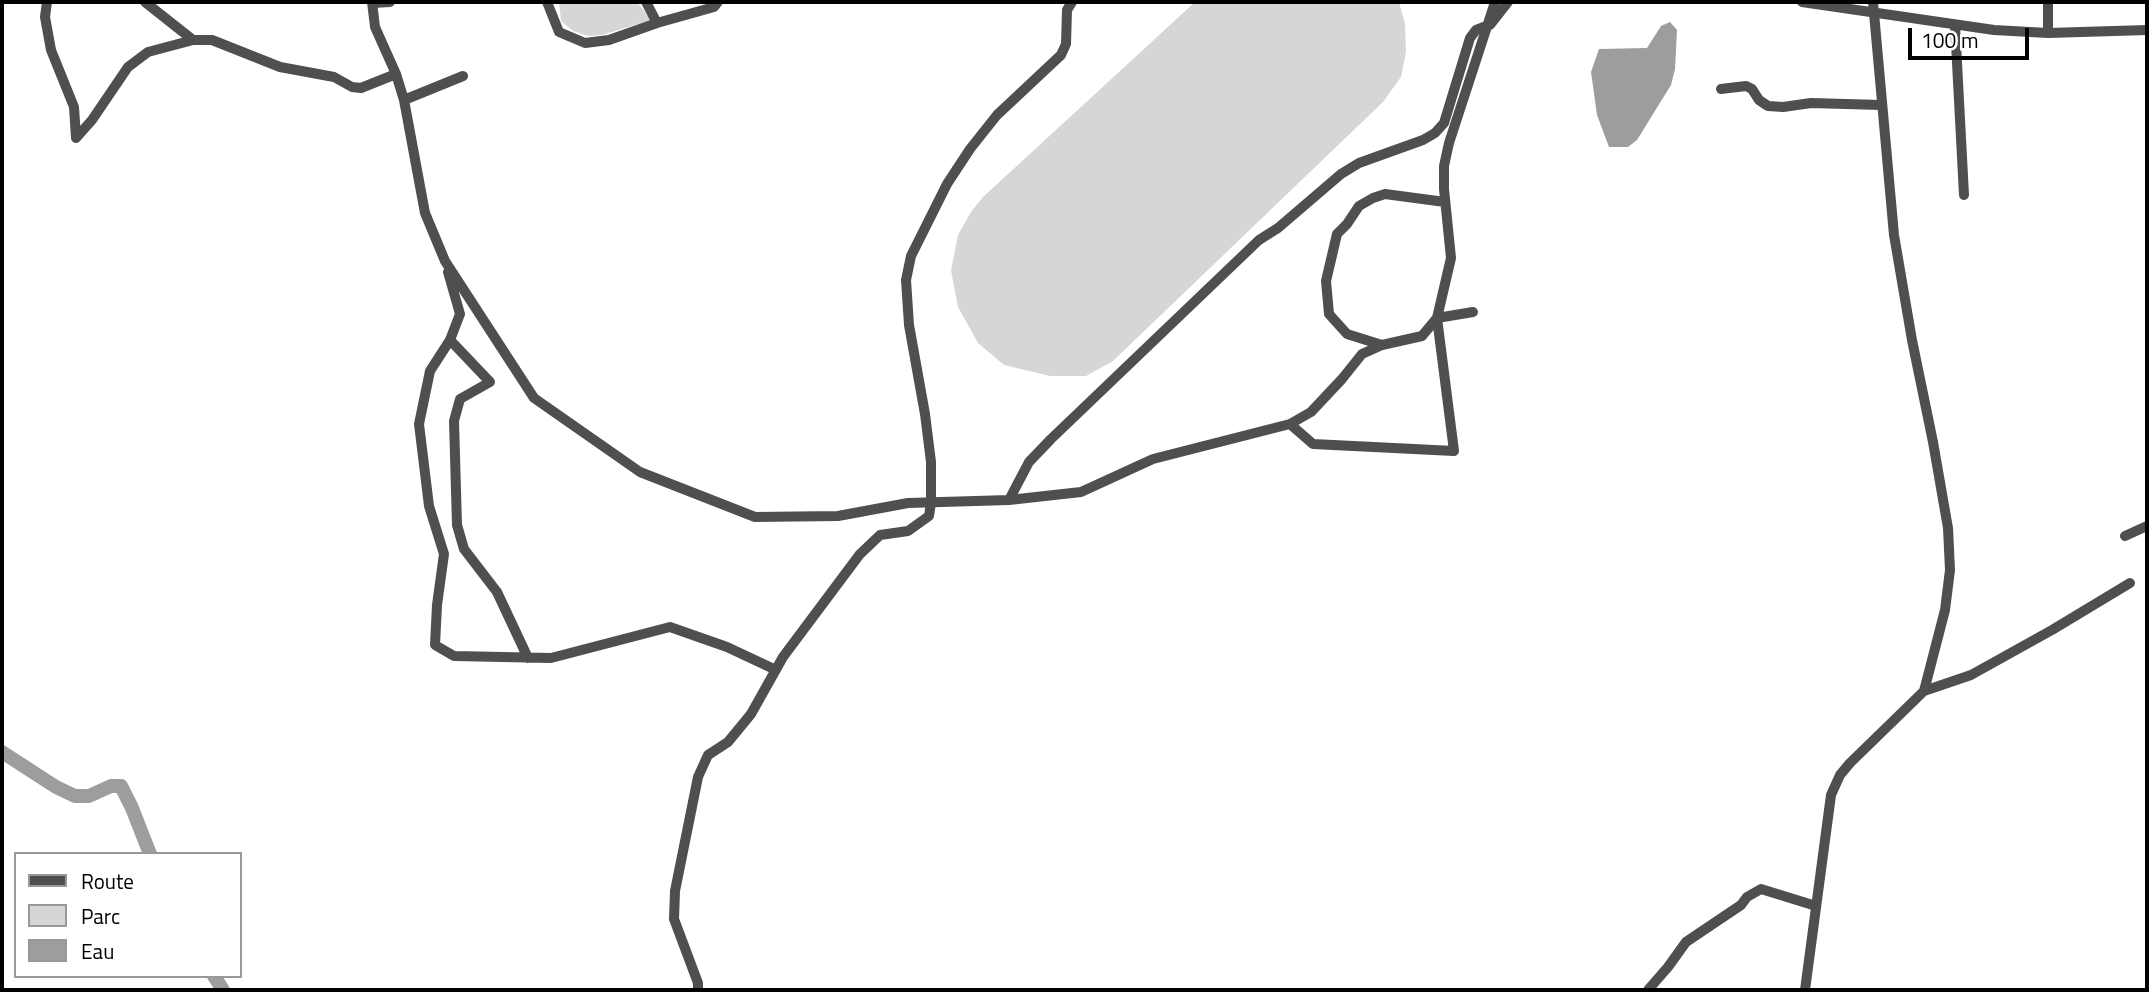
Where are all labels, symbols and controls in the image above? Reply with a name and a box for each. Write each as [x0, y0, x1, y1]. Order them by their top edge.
scale bar [1911, 14, 2032, 58]
text: 100 m [1921, 24, 1978, 56]
legend [14, 852, 242, 978]
text: Route [81, 865, 134, 897]
text: Parc [81, 900, 120, 932]
text: Eau [81, 935, 114, 967]

